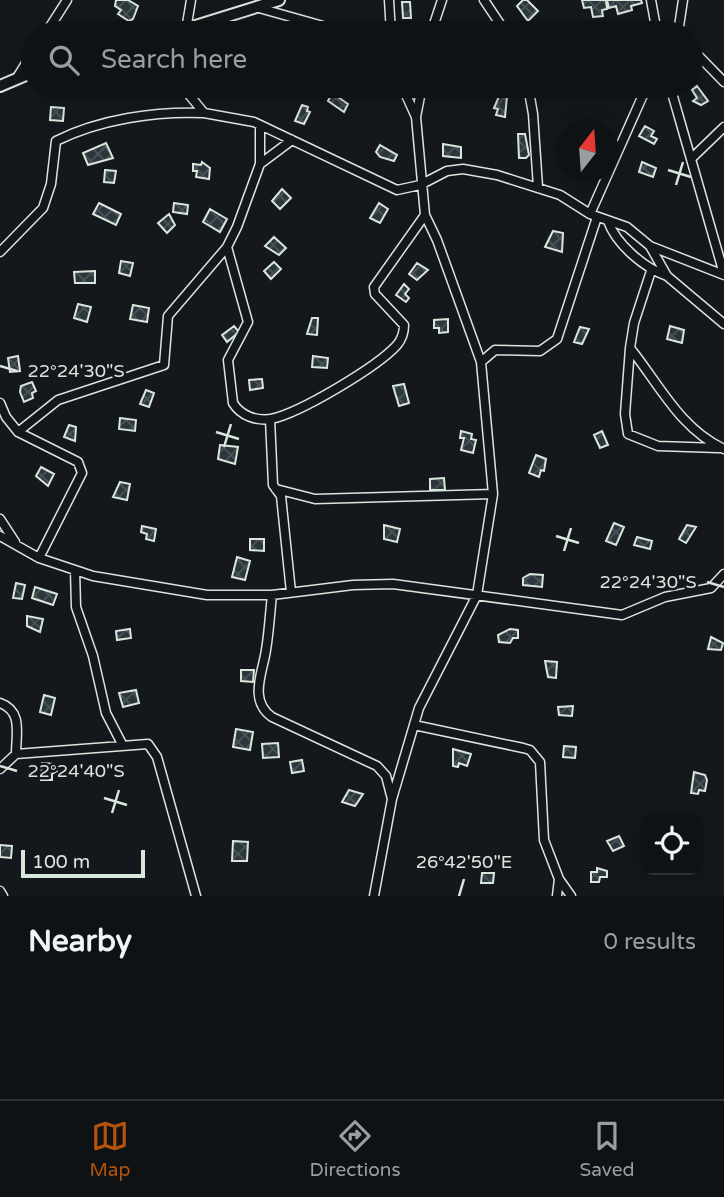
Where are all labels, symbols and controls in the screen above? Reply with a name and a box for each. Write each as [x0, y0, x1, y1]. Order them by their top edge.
search box [21, 21, 703, 98]
icon: search [45, 41, 83, 79]
text: Search here [101, 44, 247, 75]
north arrow [556, 119, 619, 182]
text: 22°24'30"S [27, 360, 125, 382]
text: 22°24'30"S [599, 571, 697, 593]
text: 22°24'40"S [27, 760, 125, 782]
map controls [640, 812, 703, 875]
button: locate [640, 812, 703, 875]
scale bar [21, 847, 145, 879]
text: 100 m [32, 851, 90, 873]
text: 26°42'50"E [416, 851, 512, 873]
text: Nearby [28, 923, 132, 960]
text: 0 results [603, 928, 696, 956]
tab: Map [90, 1117, 131, 1181]
tab: Directions [310, 1117, 401, 1181]
tab: Saved [580, 1117, 634, 1181]

